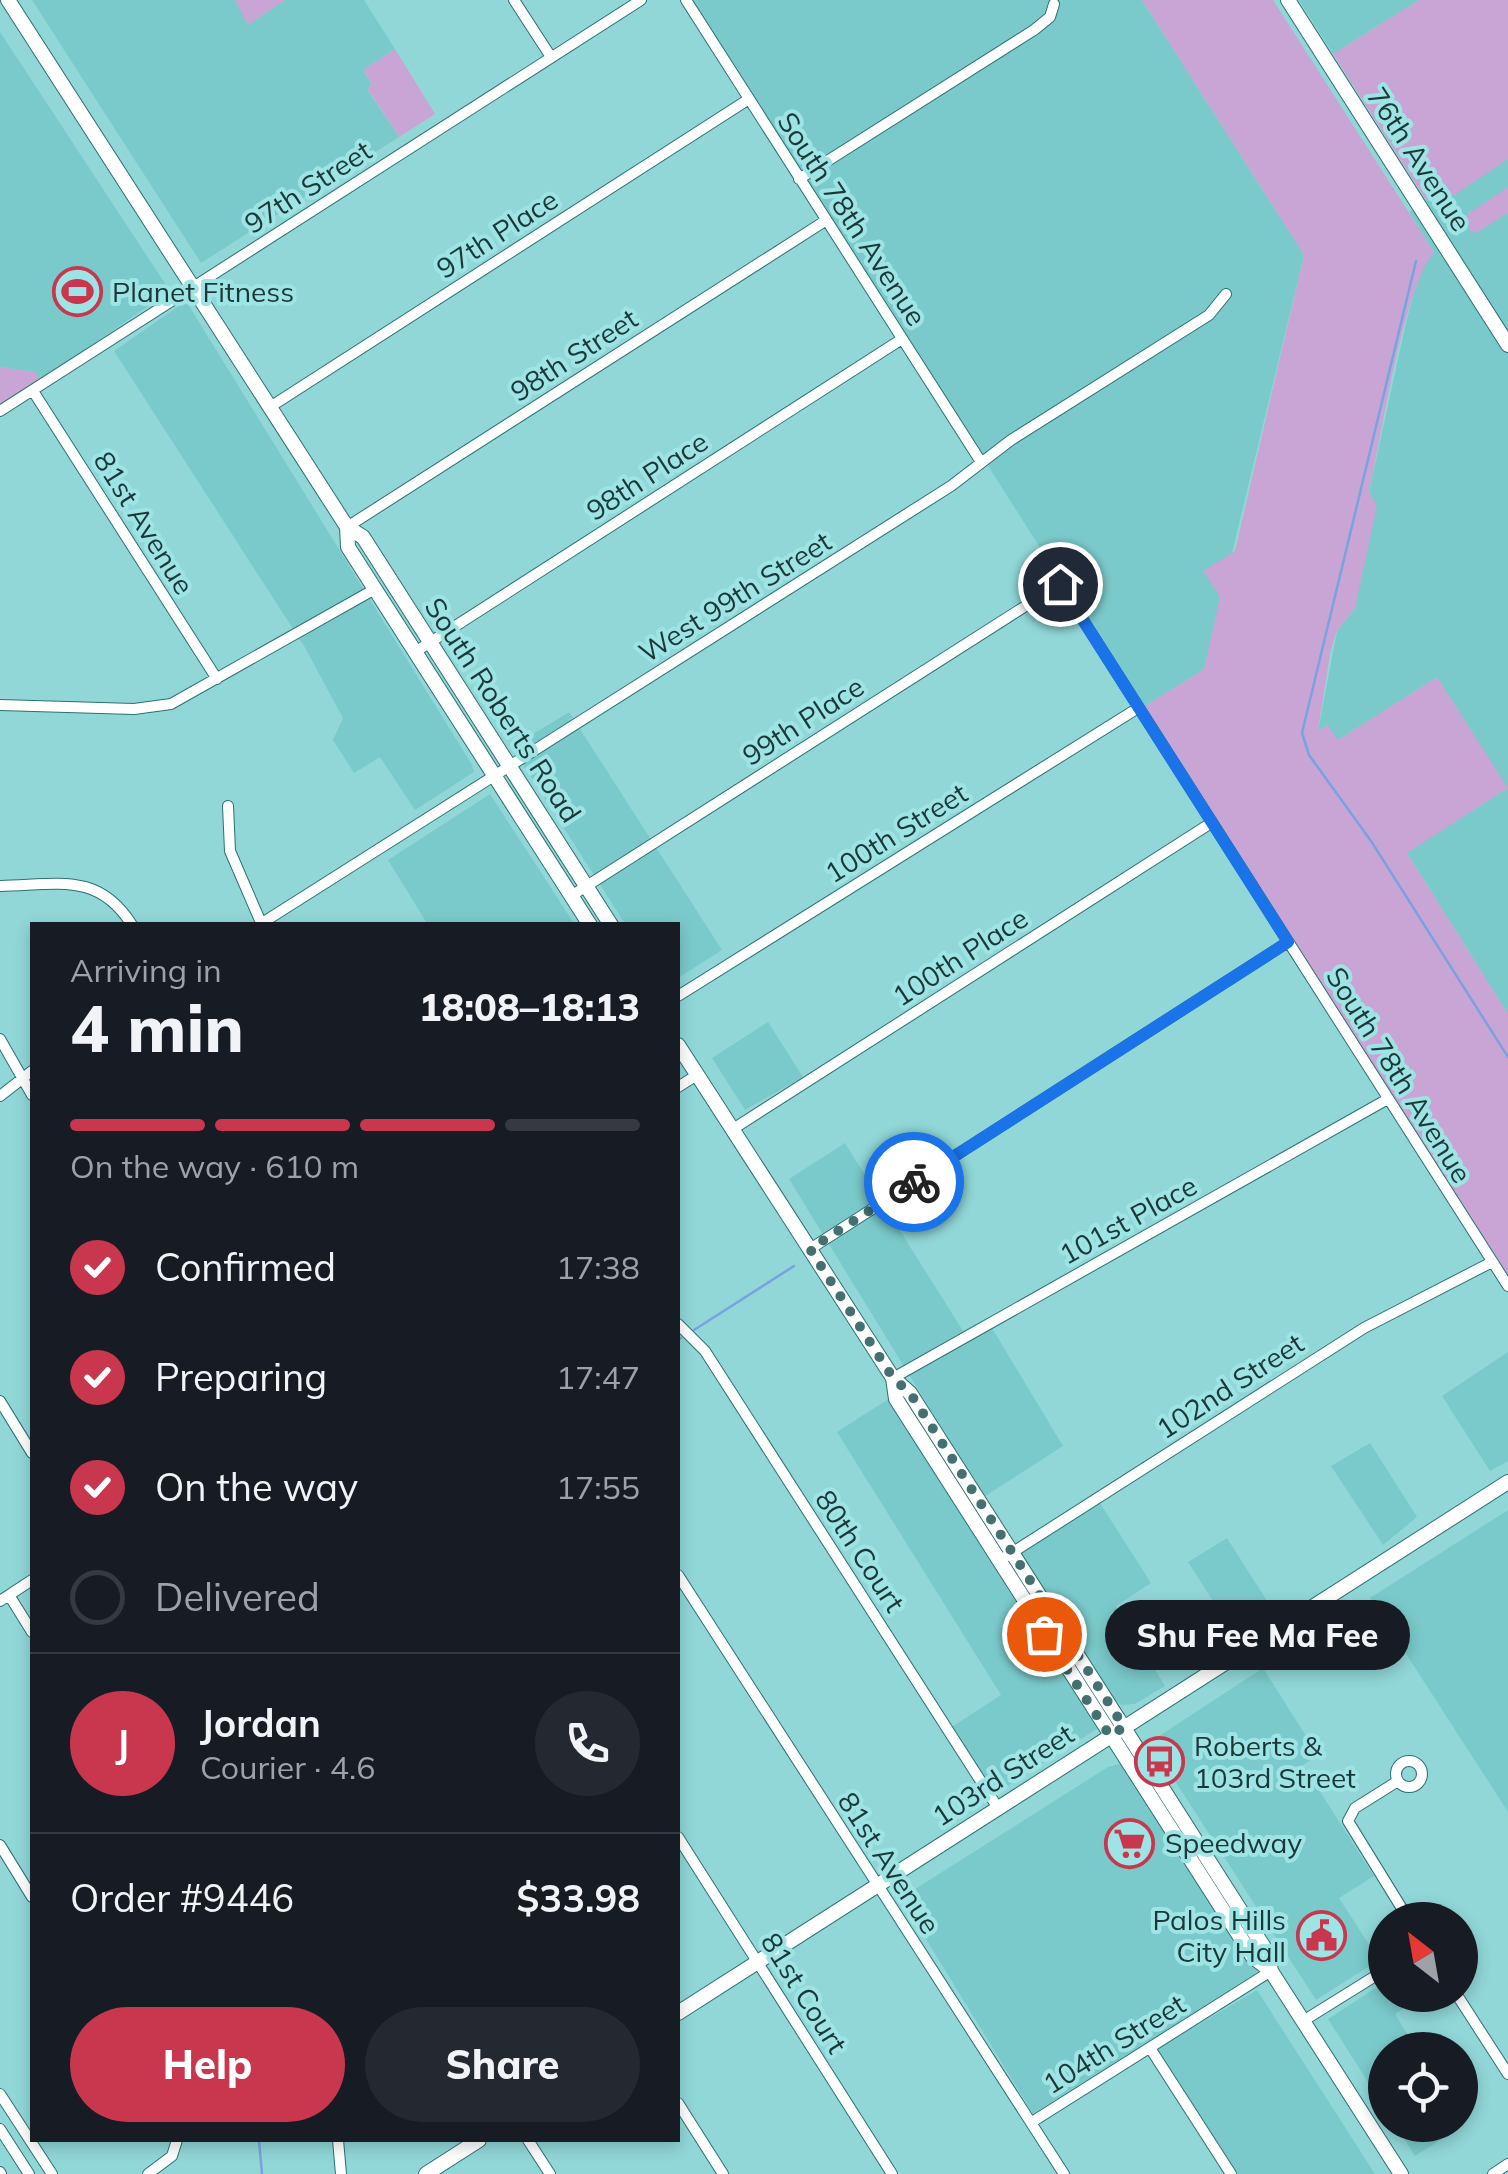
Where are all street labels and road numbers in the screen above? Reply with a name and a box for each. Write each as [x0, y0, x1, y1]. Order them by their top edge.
street label: 76th Avenue [1360, 80, 1479, 237]
street label: South 78th Avenue [770, 105, 935, 332]
street label: 97th Street [238, 132, 378, 241]
street label: 97th Place [429, 181, 564, 286]
street label: 98th Street [504, 300, 644, 409]
street label: 98th Place [579, 423, 714, 528]
street label: 81st Avenue [87, 445, 202, 601]
street label: West 99th Street [632, 523, 838, 670]
street label: South Roberts Road [418, 591, 589, 829]
street label: 99th Place [735, 668, 870, 773]
street label: 100th Street [818, 775, 974, 890]
street label: 100th Place [885, 900, 1034, 1013]
street label: South 78th Avenue [1319, 960, 1480, 1189]
street label: 101st Place [1053, 1167, 1203, 1272]
street label: 102nd Street [1150, 1325, 1310, 1446]
street label: 80th Court [808, 1483, 913, 1618]
street label: 103rd Street [925, 1716, 1080, 1833]
street label: 81st Avenue [831, 1785, 948, 1940]
street label: 81st Court [754, 1926, 855, 2060]
street label: 104th Street [1036, 1986, 1192, 2101]

